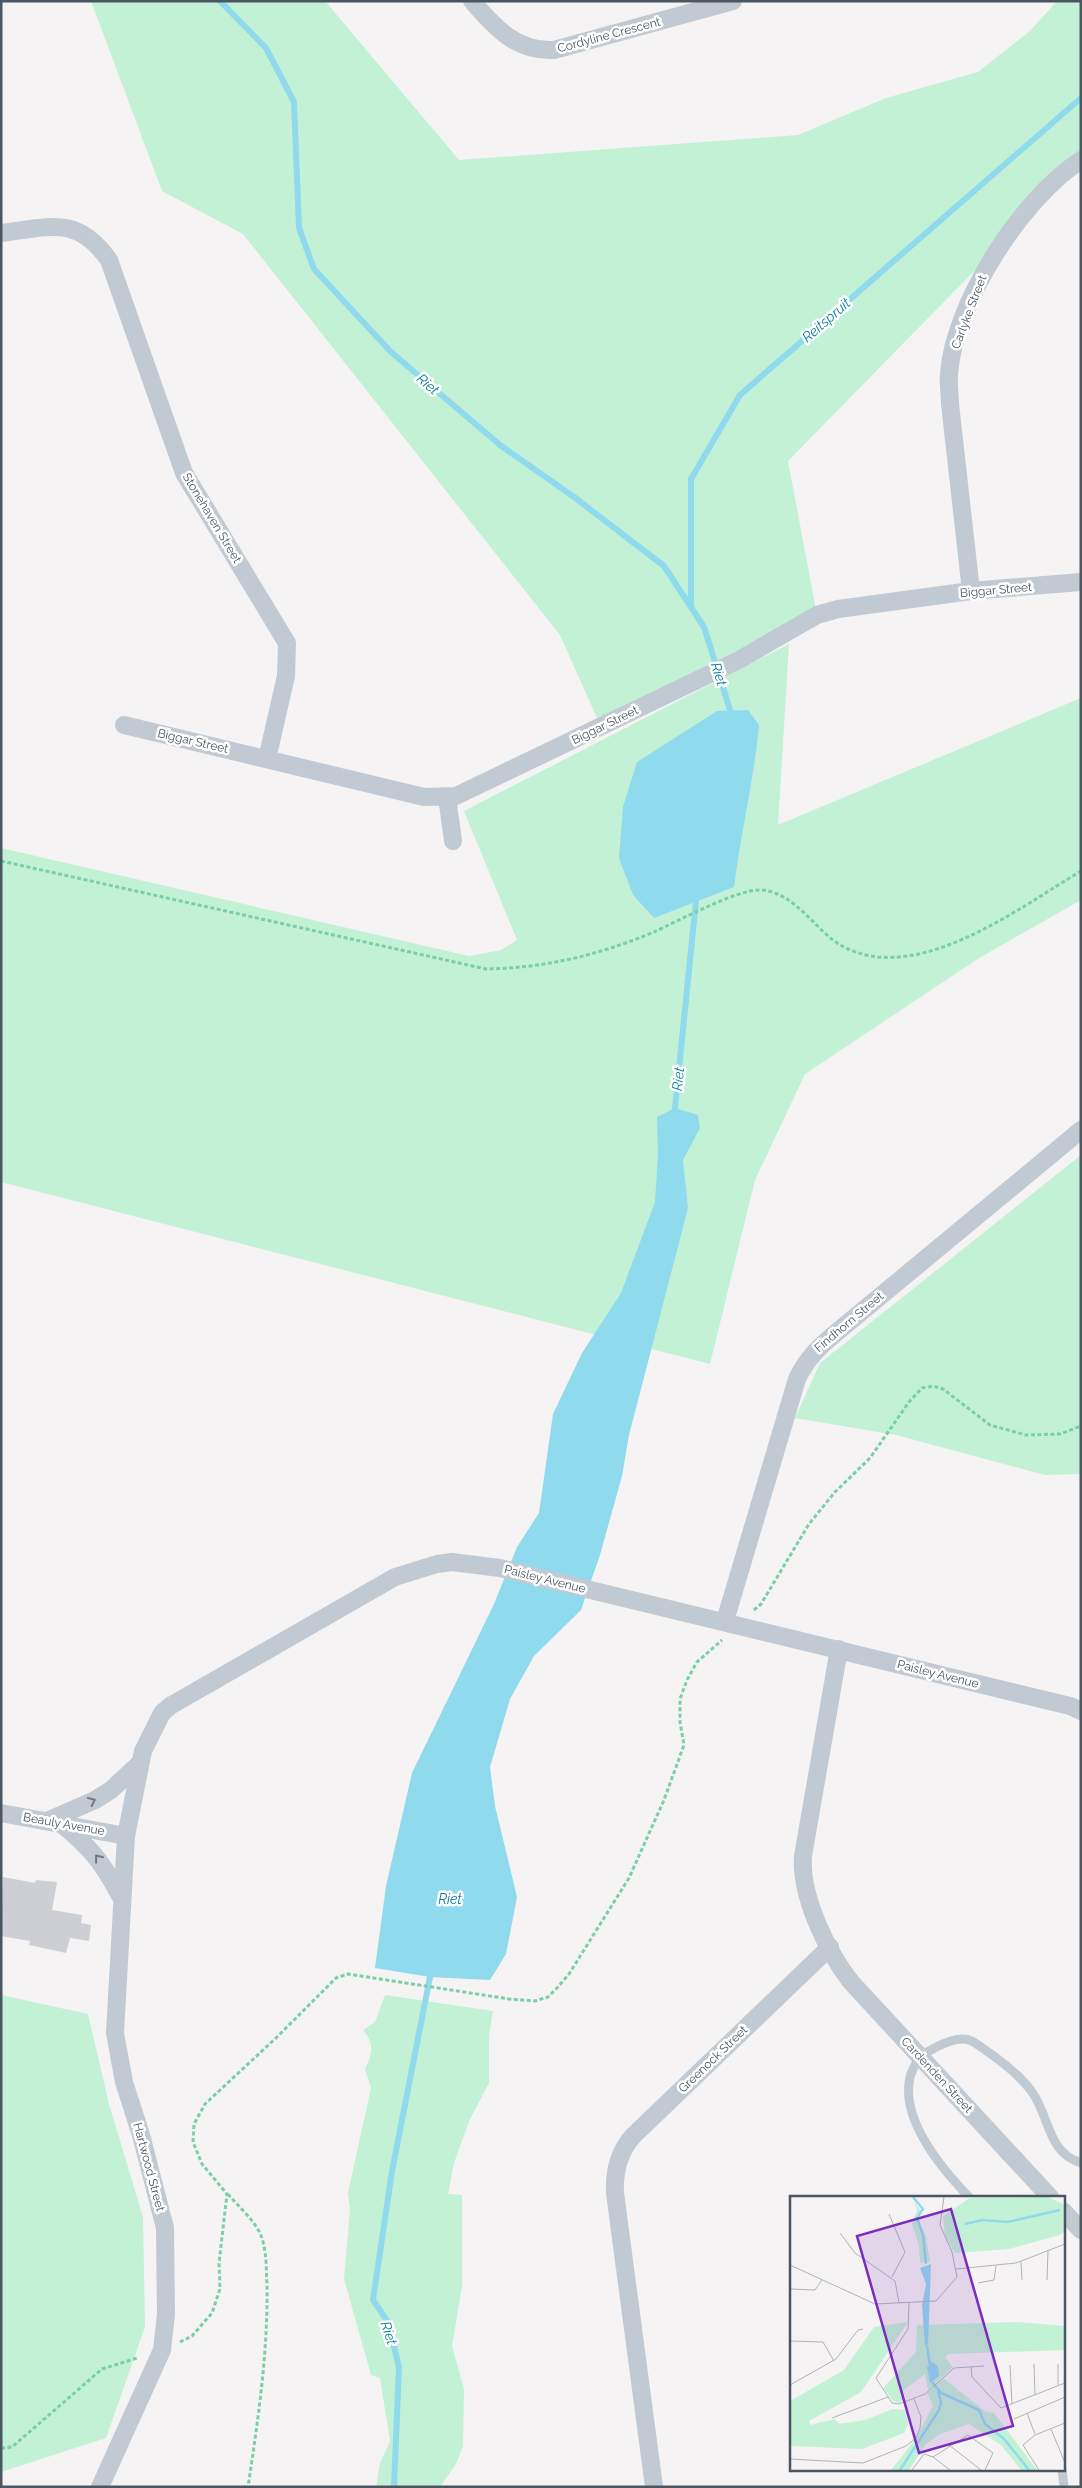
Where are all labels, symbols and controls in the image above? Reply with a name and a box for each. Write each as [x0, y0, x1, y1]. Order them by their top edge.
street label: Cordyline Crescent [556, 15, 662, 55]
street label: Carlyke Street [948, 273, 990, 351]
water label: Reitspruit [799, 294, 854, 345]
water label: Riet [414, 370, 443, 398]
street label: Stonehaven Street [180, 471, 244, 565]
street label: Biggar Street [959, 580, 1033, 600]
water label: Riet [708, 660, 730, 688]
street label: Biggar Street [569, 703, 641, 747]
street label: Biggar Street [156, 726, 230, 756]
water label: Riet [669, 1066, 687, 1092]
street label: Findhorn Street [812, 1289, 886, 1355]
street label: Paisley Avenue [503, 1562, 587, 1596]
street label: Paisley Avenue [896, 1657, 980, 1691]
one-way arrow [87, 1797, 96, 1807]
street label: Beauly Avenue [22, 1810, 106, 1838]
one-way arrow [95, 1854, 104, 1864]
water label: Riet [438, 1891, 462, 1907]
street label: Greenock Street [676, 2023, 750, 2095]
street label: Cardenden Street [898, 2034, 976, 2116]
street label: Hartwood Street [130, 2121, 168, 2213]
inset map [790, 2196, 1064, 2470]
water label: Riet [378, 2319, 400, 2347]

